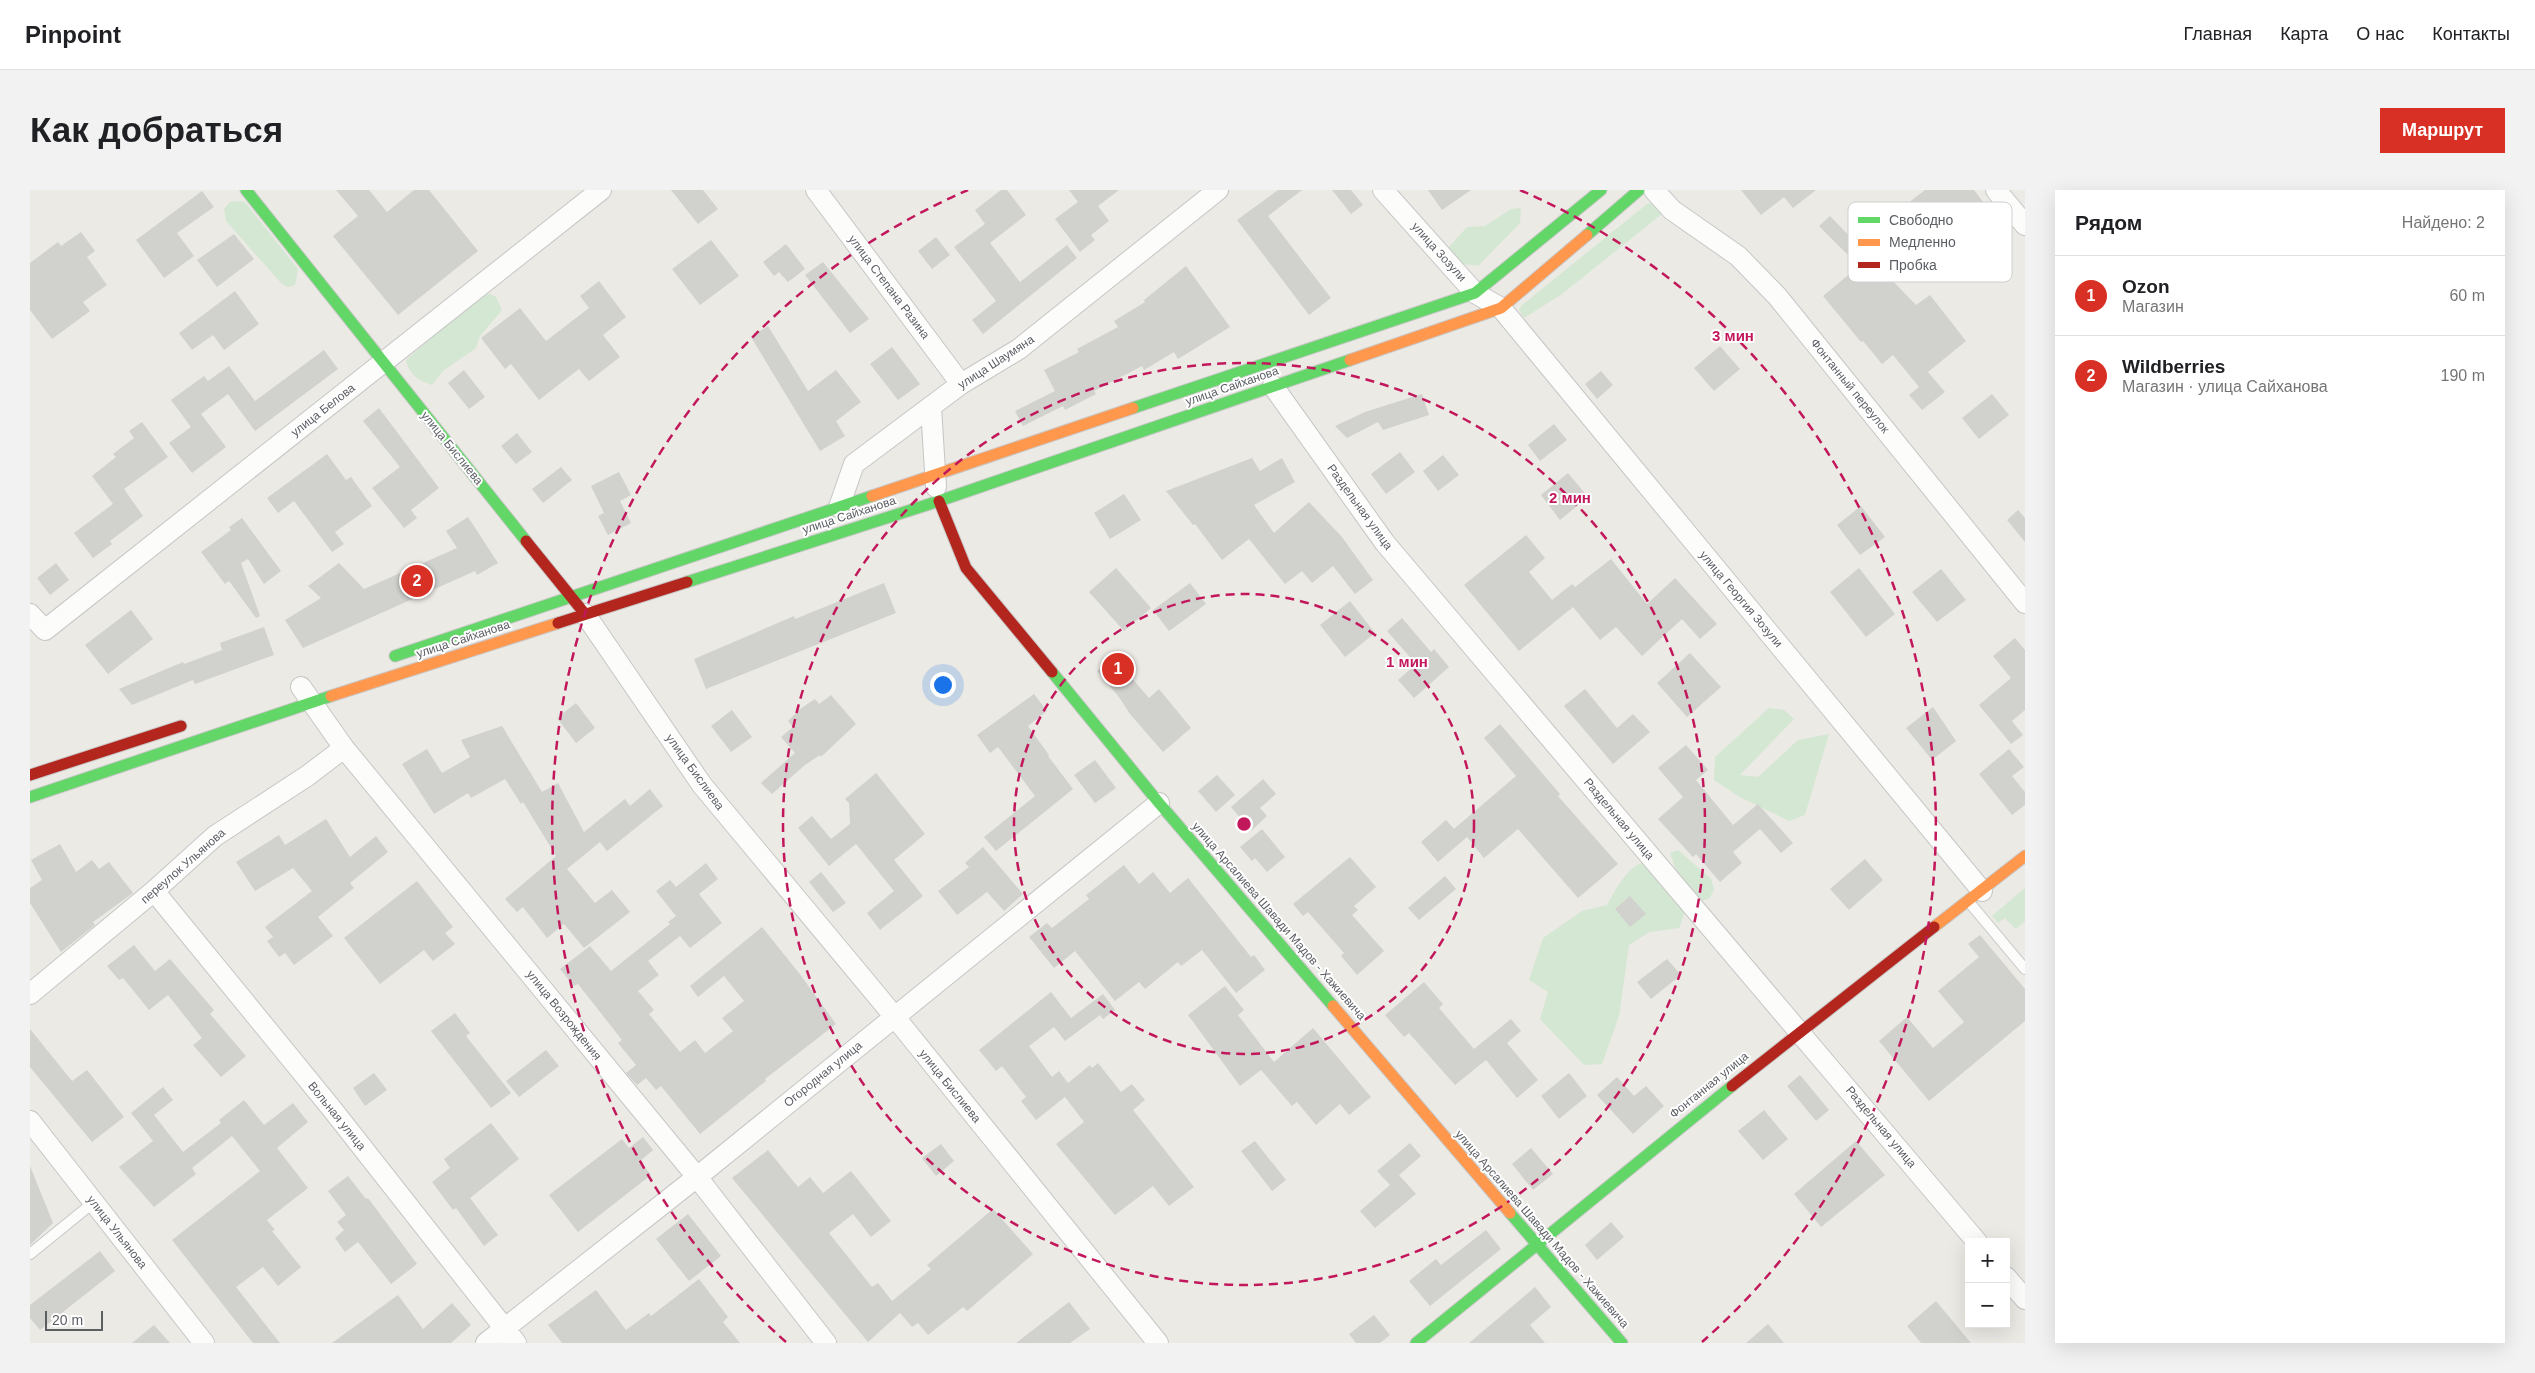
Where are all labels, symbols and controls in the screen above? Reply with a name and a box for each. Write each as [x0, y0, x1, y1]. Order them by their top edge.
text: Pinpoint [25, 21, 121, 48]
text: Главная [2184, 24, 2252, 44]
text: Карта [2280, 24, 2328, 44]
text: О нас [2356, 24, 2404, 44]
text: Контакты [2432, 24, 2510, 44]
button: Маршрут [2380, 108, 2505, 153]
text: Как добраться [30, 110, 283, 149]
legend [1848, 202, 2012, 282]
text: Рядом [2075, 211, 2142, 234]
text: Свободно [1889, 212, 1954, 228]
text: Найдено: 2 [2402, 214, 2485, 231]
street label: улица Зозули [1409, 219, 1469, 285]
street label: улица Степана Разина [845, 232, 933, 342]
text: Медленно [1889, 234, 1956, 250]
text: Пробка [1889, 257, 1937, 273]
text: Ozon [2122, 276, 2170, 297]
text: 1 [2087, 287, 2095, 304]
text: 60 m [2449, 287, 2485, 304]
text: Магазин [2122, 298, 2184, 315]
text: 3 мин [1712, 327, 1754, 344]
street label: улица Шаумяна [955, 332, 1037, 392]
street label: Фонтанный переулок [1808, 336, 1893, 437]
text: Wildberries [2122, 356, 2225, 377]
street label: улица Сайханова [1184, 363, 1281, 408]
text: 2 [2087, 367, 2095, 384]
text: 190 m [2441, 367, 2485, 384]
text: Магазин · улица Сайханова [2122, 378, 2328, 395]
street label: улица Белова [288, 381, 358, 439]
street label: улица Бислиева [418, 409, 486, 488]
street label: Раздельная улица [1324, 462, 1396, 553]
text: 2 мин [1549, 489, 1591, 506]
street label: улица Сайханова [801, 493, 898, 537]
street label: улица Георгия Зозули [1697, 548, 1785, 650]
pin: 2 [401, 562, 433, 600]
street label: улица Сайханова [415, 617, 512, 661]
pin: 1 [1102, 650, 1134, 688]
text: 1 мин [1386, 653, 1428, 670]
your location [930, 672, 956, 698]
street label: улица Бислиева [663, 731, 727, 813]
street label: Раздельная улица [1581, 775, 1657, 863]
centre of rings [1235, 815, 1253, 833]
street label: улица Арсалиева Шавади Мадов - Хажиевича [1189, 819, 1369, 1023]
street label: переулок Ульянова [138, 825, 228, 906]
street label: улица Возрождения [524, 967, 604, 1063]
street label: Огородная улица [781, 1038, 865, 1110]
street label: улица Бислиева [916, 1047, 984, 1126]
street label: Фонтанная улица [1667, 1049, 1751, 1121]
street label: Вольная улица [305, 1079, 369, 1153]
street label: Раздельная улица [1843, 1083, 1919, 1171]
street label: улица Арсалиева Шавади Мадов - Хажиевича [1452, 1127, 1632, 1331]
street label: улица Ульянова [84, 1193, 150, 1272]
map controls [1965, 1238, 2010, 1328]
button: + [1965, 1238, 2010, 1283]
button: − [1965, 1283, 2010, 1328]
scale bar [45, 1308, 102, 1331]
text: 20 m [52, 1312, 83, 1328]

